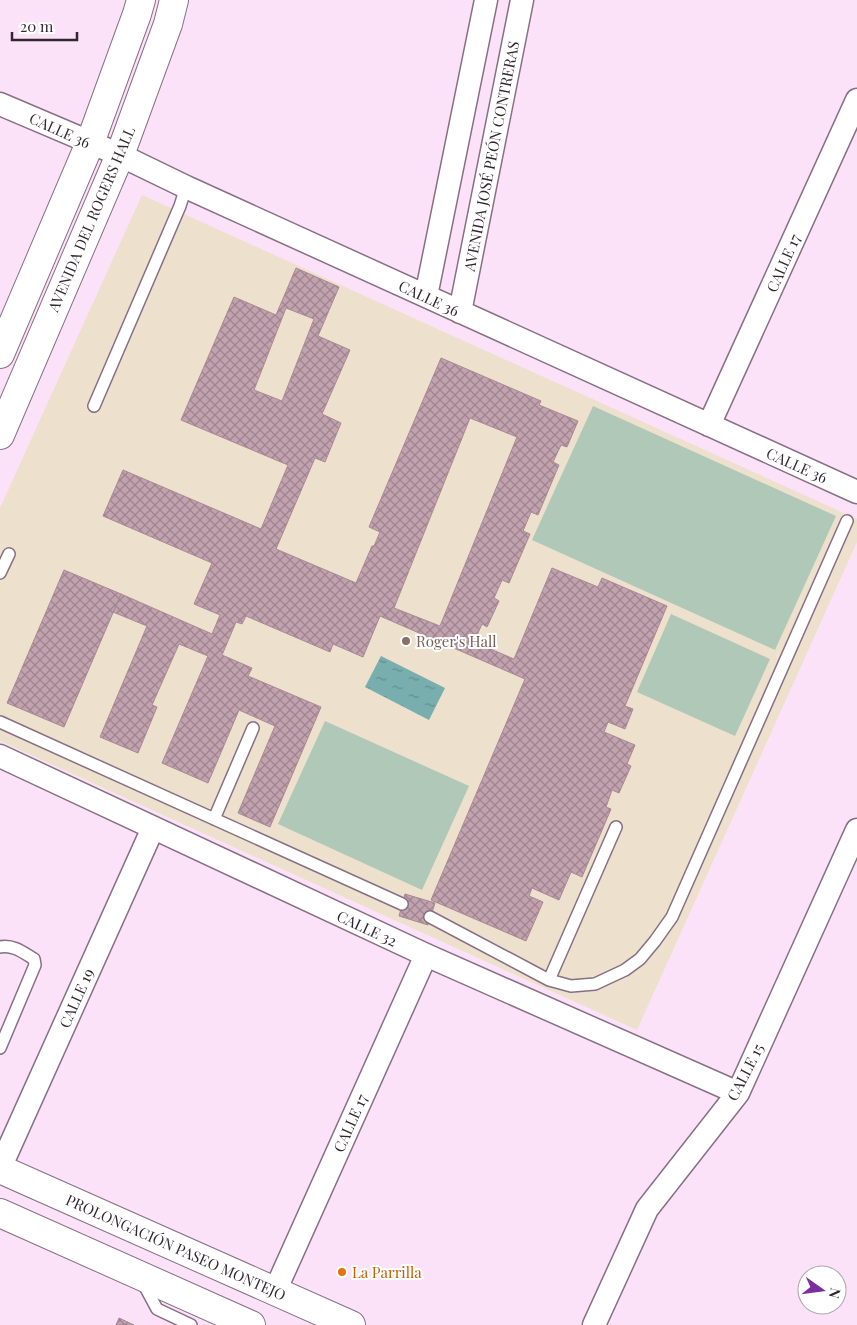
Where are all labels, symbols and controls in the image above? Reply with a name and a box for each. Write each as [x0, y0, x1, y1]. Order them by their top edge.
scale bar [12, 10, 78, 42]
text: 20 m [20, 16, 54, 36]
street label: AVENIDA JOSÉ PEÓN CONTRERAS [459, 39, 523, 274]
street label: CALLE 36 [26, 108, 94, 152]
street label: AVENIDA DEL ROGERS HALL [42, 123, 139, 316]
street label: CALLE 17 [761, 231, 805, 295]
street label: CALLE 36 [396, 275, 463, 321]
street label: CALLE 36 [763, 443, 831, 487]
place label: Roger's Hall [416, 631, 497, 651]
marker: Roger's Hall [400, 635, 412, 647]
street label: CALLE 32 [334, 905, 400, 951]
street label: CALLE 19 [54, 965, 98, 1031]
street label: CALLE 15 [722, 1040, 768, 1104]
street label: CALLE 17 [328, 1091, 372, 1155]
street label: PROLONGACIÓN PASEO MONTEJO [63, 1189, 289, 1305]
place label: La Parrilla [352, 1262, 422, 1282]
north arrow [797, 1265, 847, 1315]
marker: La Parrilla [336, 1266, 348, 1278]
text: N [825, 1286, 846, 1300]

